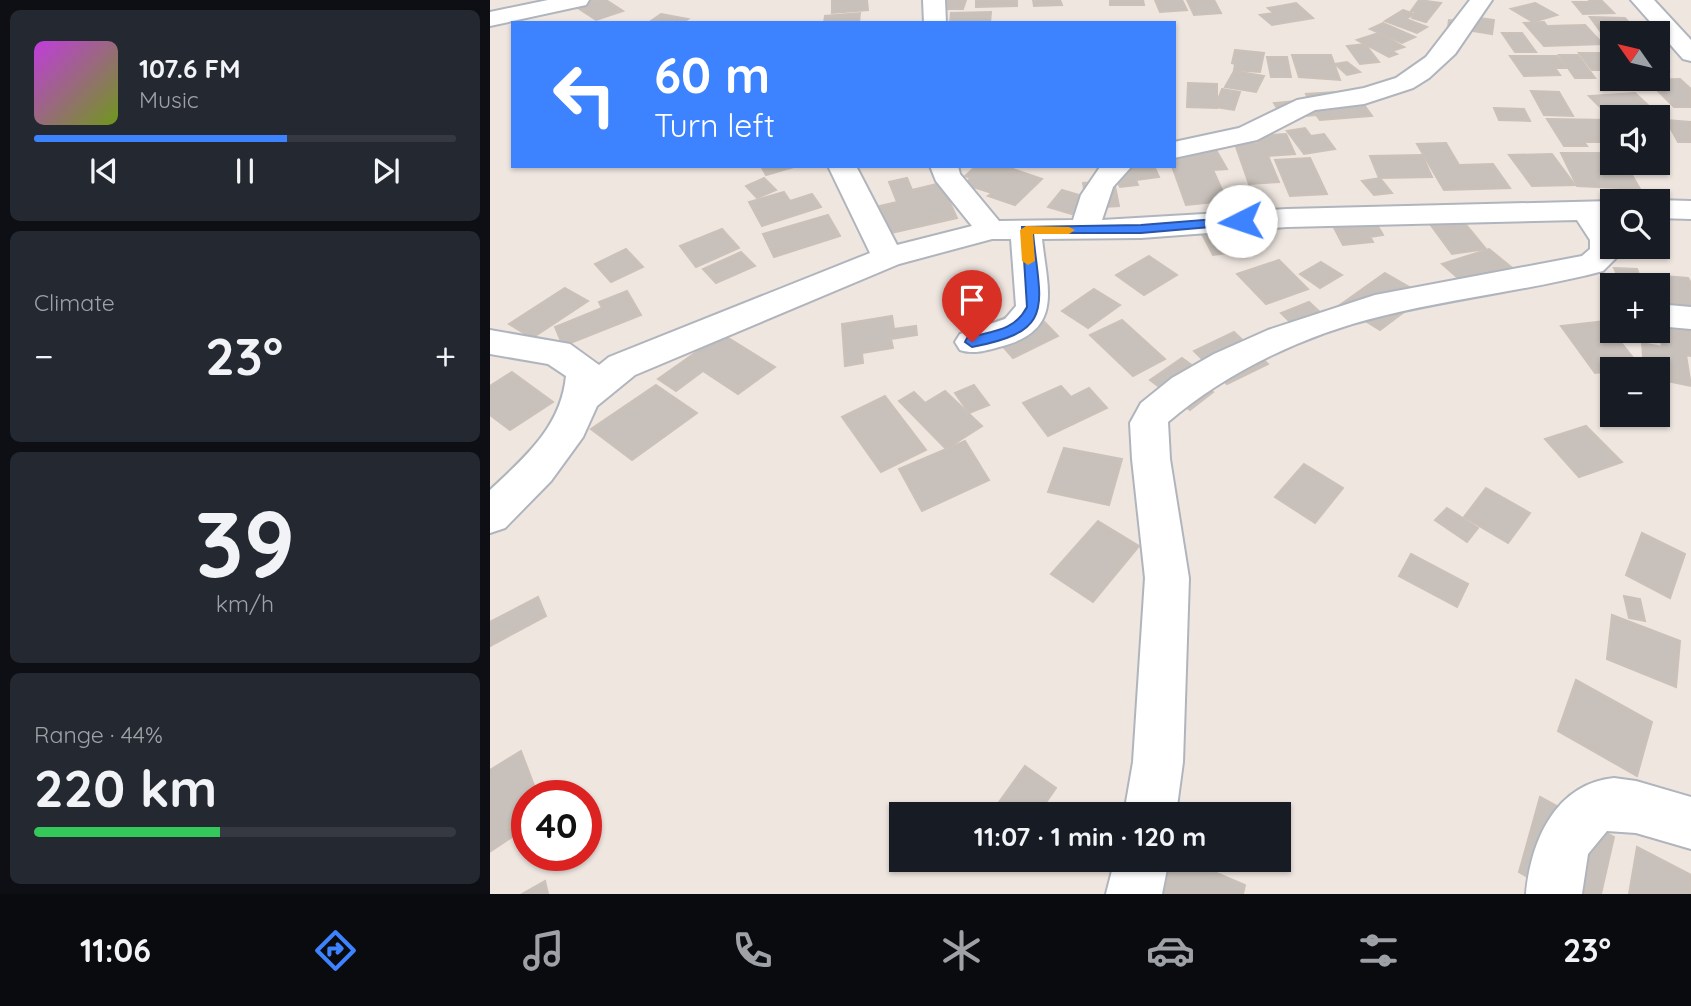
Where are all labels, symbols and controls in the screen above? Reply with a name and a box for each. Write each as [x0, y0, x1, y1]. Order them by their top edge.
north arrow [1600, 21, 1670, 91]
map controls [1600, 21, 1670, 427]
text: 60 m [654, 44, 770, 105]
icon: left [539, 49, 630, 140]
text: 107.6 FM [139, 52, 241, 85]
text: Music [139, 85, 199, 114]
text: Turn left [654, 105, 775, 145]
button: sound [1600, 105, 1670, 175]
icon: previous [85, 152, 123, 190]
icon: pause [226, 152, 264, 190]
icon: next [367, 152, 405, 190]
position arrow [1204, 184, 1278, 258]
button: search [1600, 189, 1670, 259]
pin [942, 270, 1002, 342]
button: + [1600, 273, 1670, 343]
icon: arrive [953, 281, 991, 319]
text: Climate [34, 288, 115, 317]
text: 23° [205, 323, 283, 388]
text: − [34, 332, 54, 380]
text: + [435, 332, 456, 380]
button: − [1600, 357, 1670, 427]
text: 39 [195, 486, 295, 600]
text: km/h [216, 589, 274, 618]
text: Range · 44% [34, 720, 163, 749]
text: 220 km [34, 755, 217, 820]
speed limit sign: 40 [511, 780, 602, 871]
text: 11:07 · 1 min · 120 m [974, 820, 1206, 853]
icon: directions [311, 926, 360, 975]
icon: music [519, 926, 568, 975]
icon: phone [728, 926, 777, 975]
icon: climate [937, 926, 986, 975]
icon: car [1146, 926, 1195, 975]
icon: filters [1354, 926, 1403, 975]
text: 11:06 [80, 930, 151, 970]
text: 23° [1563, 930, 1611, 970]

